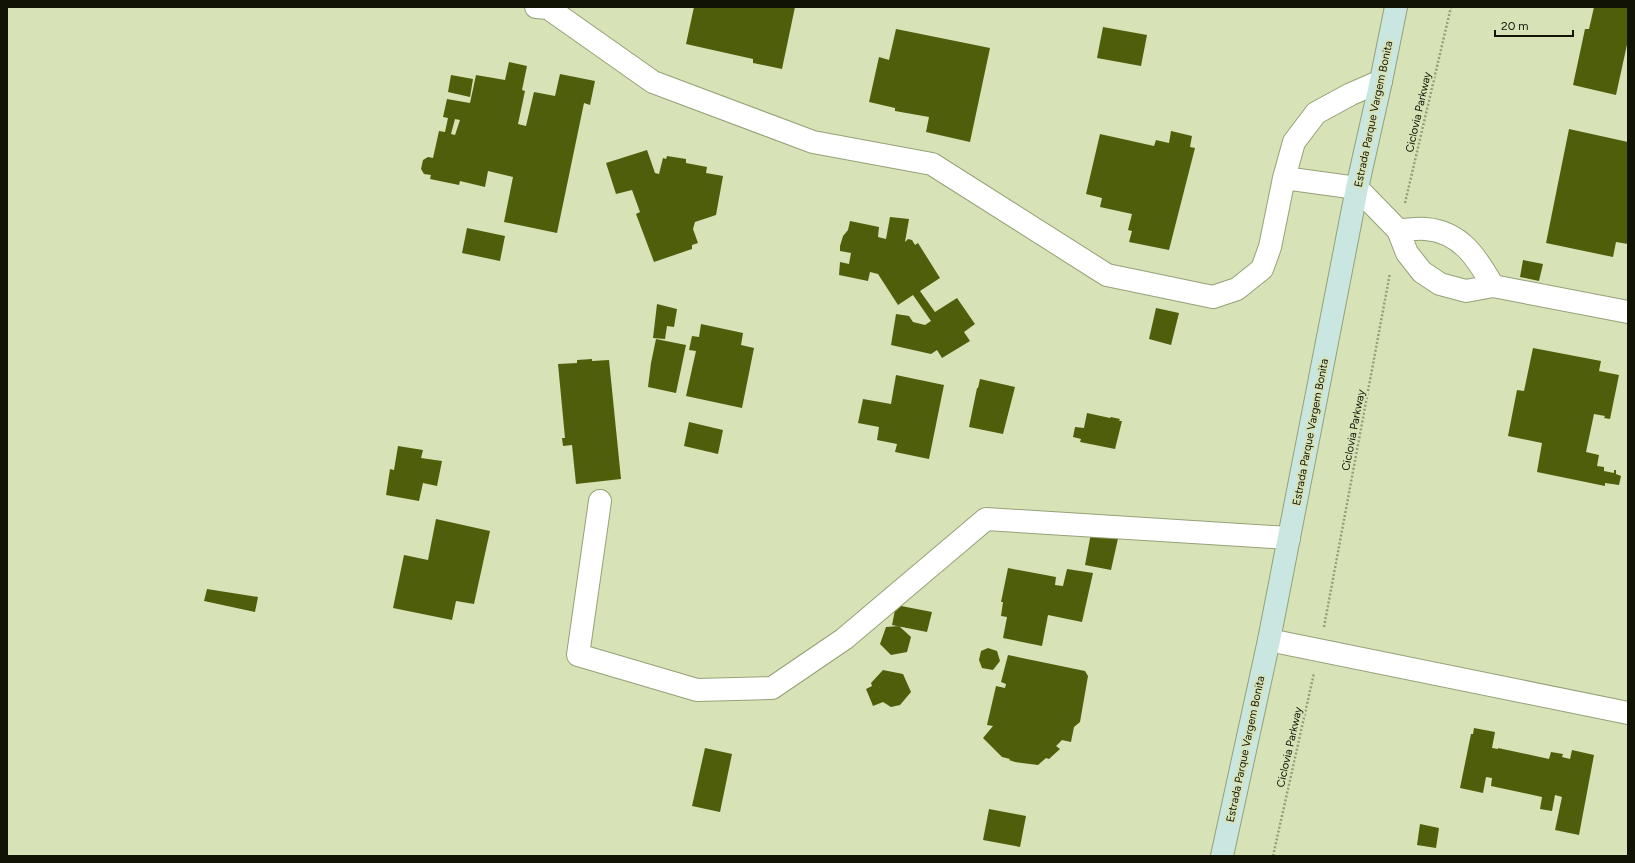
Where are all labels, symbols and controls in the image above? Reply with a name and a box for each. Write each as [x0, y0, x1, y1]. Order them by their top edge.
scale bar [1495, 12, 1573, 38]
text: 20 m [1501, 19, 1529, 33]
street label: Estrada Parque Vargem Bonita [1352, 40, 1395, 188]
street label: Ciclovia Parkway [1403, 70, 1434, 154]
street label: Estrada Parque Vargem Bonita [1290, 358, 1331, 507]
street label: Ciclovia Parkway [1339, 388, 1368, 472]
street label: Estrada Parque Vargem Bonita [1224, 675, 1267, 823]
street label: Ciclovia Parkway [1274, 705, 1305, 789]

